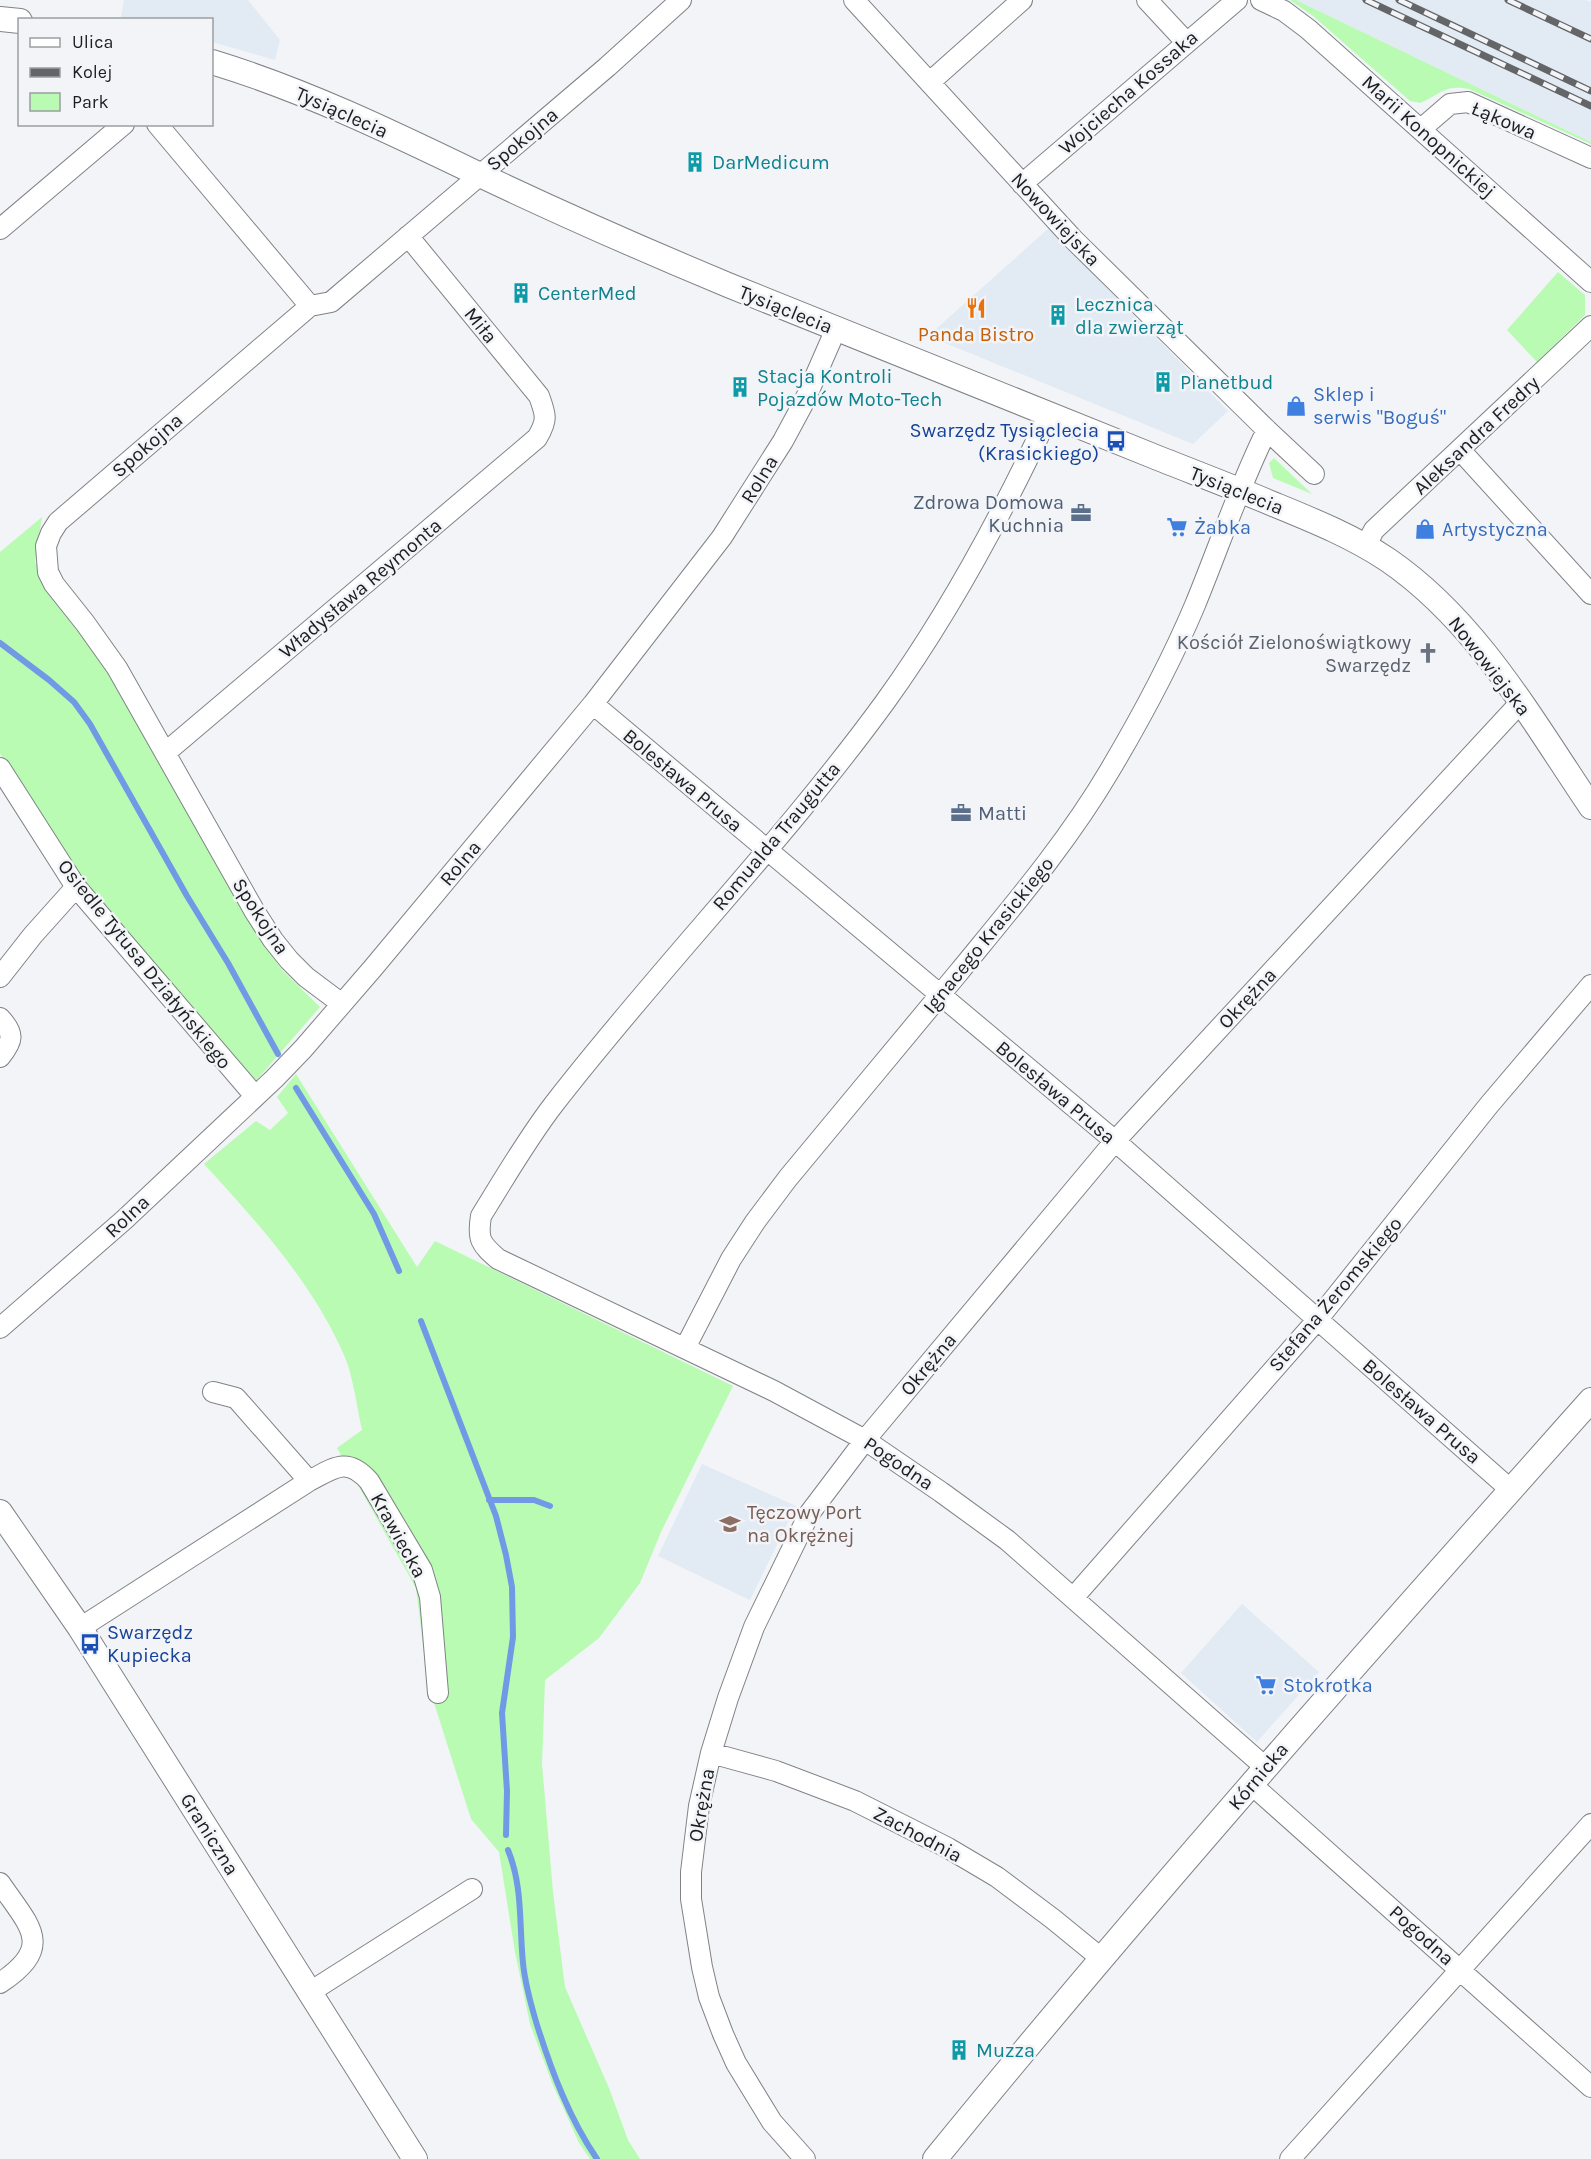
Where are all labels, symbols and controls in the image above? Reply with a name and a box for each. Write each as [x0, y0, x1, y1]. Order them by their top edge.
legend [18, 18, 213, 126]
street label: Wojciecha Kossaka [1054, 26, 1202, 159]
text: Ulica [72, 31, 113, 53]
text: Kolej [72, 61, 113, 83]
street label: Marii Konopnickiej [1357, 70, 1500, 202]
street label: Tysiąclecia [292, 82, 392, 143]
text: Park [72, 91, 109, 113]
street label: Łąkowa [1468, 97, 1540, 144]
street label: Spokojna [482, 103, 563, 176]
building icon: DarMedicum [683, 150, 707, 174]
place label: DarMedicum [712, 151, 830, 174]
street label: Nowowiejska [1006, 168, 1105, 271]
street label: Tysiąclecia [736, 280, 836, 339]
building icon: CenterMed [509, 281, 533, 305]
place label: CenterMed [538, 282, 637, 305]
place label: Lecznica dla zwierząt [1075, 293, 1184, 339]
restaurant icon: Panda Bistro [964, 296, 988, 320]
street label: Miła [459, 303, 502, 348]
building icon: Lecznica dla zwierząt [1046, 303, 1070, 327]
place label: Panda Bistro [918, 323, 1034, 346]
place label: Stacja Kontroli Pojazdów Moto-Tech [757, 365, 942, 411]
building icon: Planetbud [1151, 370, 1175, 394]
place label: Planetbud [1180, 371, 1273, 394]
street label: Aleksandra Fredry [1409, 371, 1544, 500]
building icon: Stacja Kontroli Pojazdów Moto-Tech [728, 375, 752, 399]
place label: Sklep i serwis "Boguś" [1313, 383, 1446, 429]
shop icon: Sklep i serwis "Boguś" [1284, 394, 1308, 418]
street label: Spokojna [107, 408, 187, 482]
place label: Swarzędz Tysiąclecia (Krasickiego) [910, 419, 1099, 465]
bus stop icon: Swarzędz Tysiąclecia (Krasickiego) [1104, 429, 1128, 453]
street label: Rolna [736, 451, 783, 507]
street label: Tysiąclecia [1187, 461, 1287, 520]
place label: Zdrowa Domowa Kuchnia [913, 491, 1064, 537]
office icon: Zdrowa Domowa Kuchnia [1069, 501, 1093, 525]
street label: Władysława Reymonta [274, 514, 446, 663]
supermarket icon: Żabka [1165, 515, 1189, 539]
place label: Żabka [1194, 516, 1251, 539]
shop icon: Artystyczna [1413, 517, 1437, 541]
place label: Artystyczna [1442, 518, 1548, 541]
street label: Nowowiejska [1444, 612, 1536, 721]
place label: Kościół Zielonoświątkowy Swarzędz [1177, 631, 1411, 677]
church icon: Kościół Zielonoświątkowy Swarzędz [1416, 641, 1440, 665]
street label: Bolesława Prusa [618, 724, 747, 837]
street label: Romualda Traugutta [708, 757, 845, 915]
office icon: Matti [949, 801, 973, 825]
place label: Matti [978, 802, 1027, 825]
street label: Rolna [435, 836, 486, 891]
street label: Ignacego Krasickiego [918, 853, 1059, 1018]
street label: Osiedle Tytusa Działyńskiego [53, 855, 236, 1074]
street label: Spokojna [227, 874, 294, 959]
street label: Okrężna [1214, 963, 1281, 1033]
street label: Bolesława Prusa [991, 1036, 1120, 1149]
street label: Rolna [101, 1190, 154, 1242]
street label: Stefana Żeromskiego [1264, 1212, 1407, 1376]
street label: Okrężna [896, 1328, 961, 1400]
street label: Bolesława Prusa [1358, 1354, 1485, 1469]
street label: Pogodna [859, 1432, 938, 1495]
street label: Krawiecka [366, 1489, 431, 1582]
place label: Tęczowy Port na Okrężnej [747, 1501, 862, 1547]
school or university icon: Tęczowy Port na Okrężnej [718, 1512, 742, 1536]
place label: Swarzędz Kupiecka [107, 1621, 193, 1667]
bus stop icon: Swarzędz Kupiecka [78, 1632, 102, 1656]
supermarket icon: Stokrotka [1254, 1673, 1278, 1697]
place label: Stokrotka [1283, 1674, 1373, 1697]
street label: Kórnicka [1224, 1738, 1293, 1815]
street label: Okrężna [684, 1767, 719, 1844]
street label: Graniczna [175, 1789, 244, 1879]
street label: Zachodnia [870, 1802, 966, 1867]
street label: Pogodna [1385, 1900, 1459, 1970]
building icon: Muzza [947, 2038, 971, 2062]
place label: Muzza [976, 2039, 1035, 2062]

